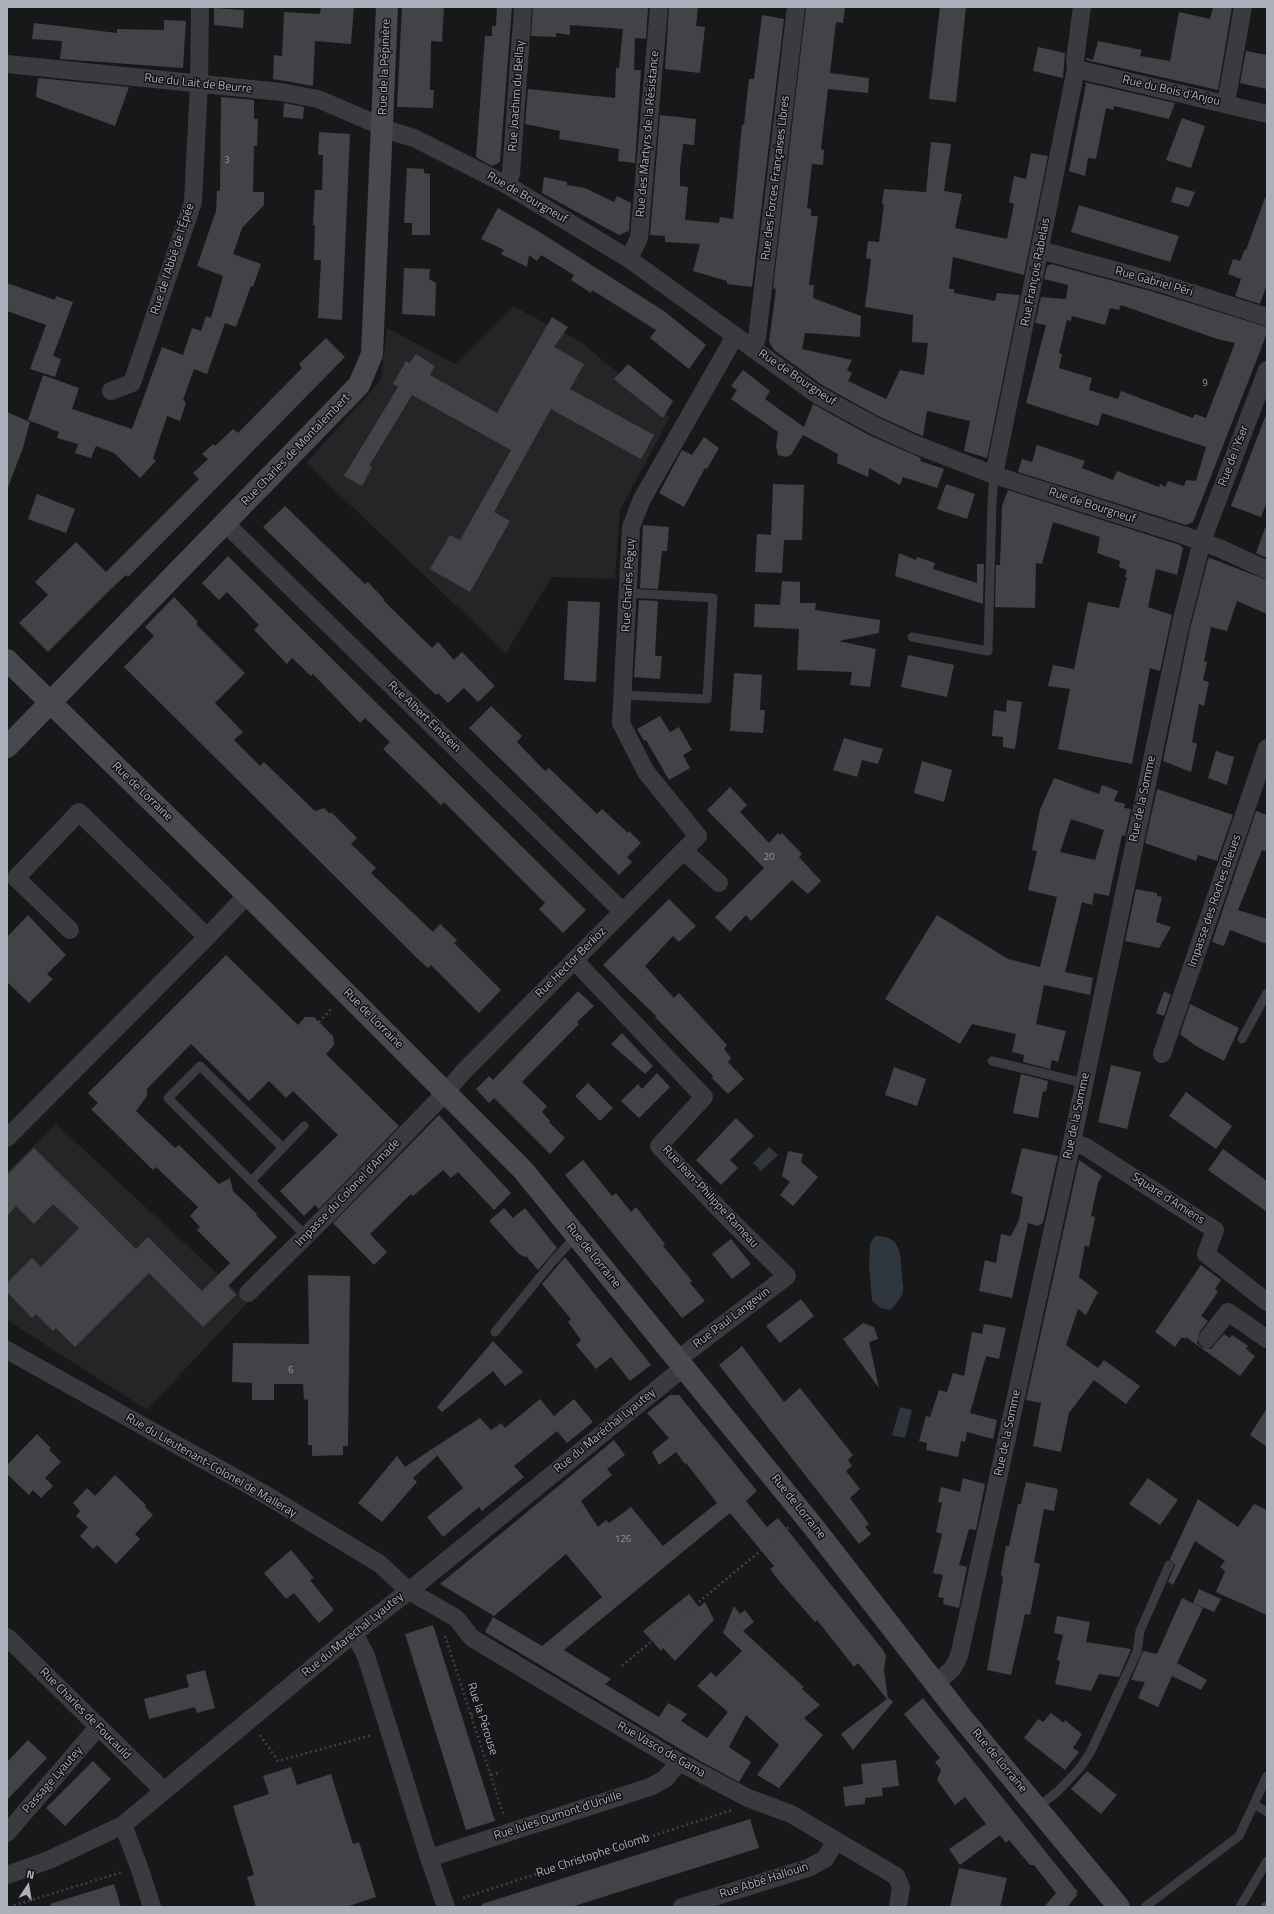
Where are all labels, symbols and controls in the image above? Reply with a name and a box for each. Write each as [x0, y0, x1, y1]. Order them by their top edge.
street label: Rue de la Pépinière [376, 19, 394, 115]
street label: Rue Joachim du Bellay [506, 40, 528, 152]
street label: Rue des Martyrs de la Résistance [634, 50, 662, 218]
street label: Rue du Lait de Beurre [143, 71, 253, 97]
street label: Rue du Bois d’Anjou [1121, 73, 1221, 109]
street label: Rue des Forces Françaises Libres [759, 95, 793, 261]
house number: 3 [224, 155, 230, 167]
street label: Rue de Bourgneuf [484, 169, 570, 227]
street label: Rue de l’Abbé de l’Épée [148, 202, 198, 316]
street label: Rue François Rabelais [1018, 217, 1054, 327]
street label: Rue Gabriel Péri [1113, 264, 1195, 300]
street label: Rue de Bourgneuf [755, 347, 839, 409]
house number: 9 [1202, 378, 1208, 390]
street label: Rue Charles de Montalembert [239, 391, 353, 509]
street label: Rue de l’Yser [1216, 423, 1252, 489]
street label: Rue de Bourgneuf [1047, 485, 1137, 527]
street label: Rue Charles Péguy [619, 538, 639, 632]
street label: Rue Albert Einstein [384, 678, 464, 756]
street label: Rue de la Somme [1127, 755, 1159, 843]
street label: Rue de Lorraine [109, 759, 175, 825]
street label: Impasse des Roches Bleues [1185, 833, 1245, 969]
house number: 20 [763, 852, 775, 864]
street label: Rue Hector Berlioz [533, 925, 609, 1001]
street label: Rue de Lorraine [340, 986, 406, 1052]
street label: Rue de la Somme [1061, 1072, 1093, 1160]
street label: Impasse du Colonel d’Amade [293, 1136, 403, 1250]
street label: Rue Jean-Philippe Rameau [659, 1143, 761, 1251]
street label: Square d’Amiens [1129, 1170, 1207, 1228]
street label: Rue de Lorraine [563, 1221, 623, 1291]
street label: Rue Paul Langevin [691, 1284, 773, 1352]
house number: 6 [288, 1365, 294, 1377]
street label: Rue du Maréchal Lyautey [551, 1386, 659, 1476]
street label: Rue de la Somme [992, 1389, 1024, 1477]
street label: Rue du Lieutenant-Colonel de Malleray [123, 1411, 299, 1521]
street label: Rue de Lorraine [768, 1472, 828, 1542]
house number: 126 [615, 1534, 631, 1546]
street label: Rue du Maréchal Lyautey [299, 1590, 407, 1680]
street label: Rue Charles de Foucauld [36, 1665, 134, 1763]
street label: Rue la Pérouse [464, 1681, 500, 1757]
street label: Rue Vasco de Gama [614, 1719, 708, 1781]
street label: Rue de Lorraine [968, 1726, 1030, 1796]
street label: Passage Lyautey [20, 1743, 86, 1817]
street label: Rue Jules Dumont d'Urville [492, 1788, 624, 1844]
street label: Rue Christophe Colomb [535, 1831, 651, 1881]
street label: Rue Abbé Hallouin [718, 1860, 810, 1902]
north arrow [8, 1866, 48, 1906]
text: N [25, 1866, 36, 1883]

